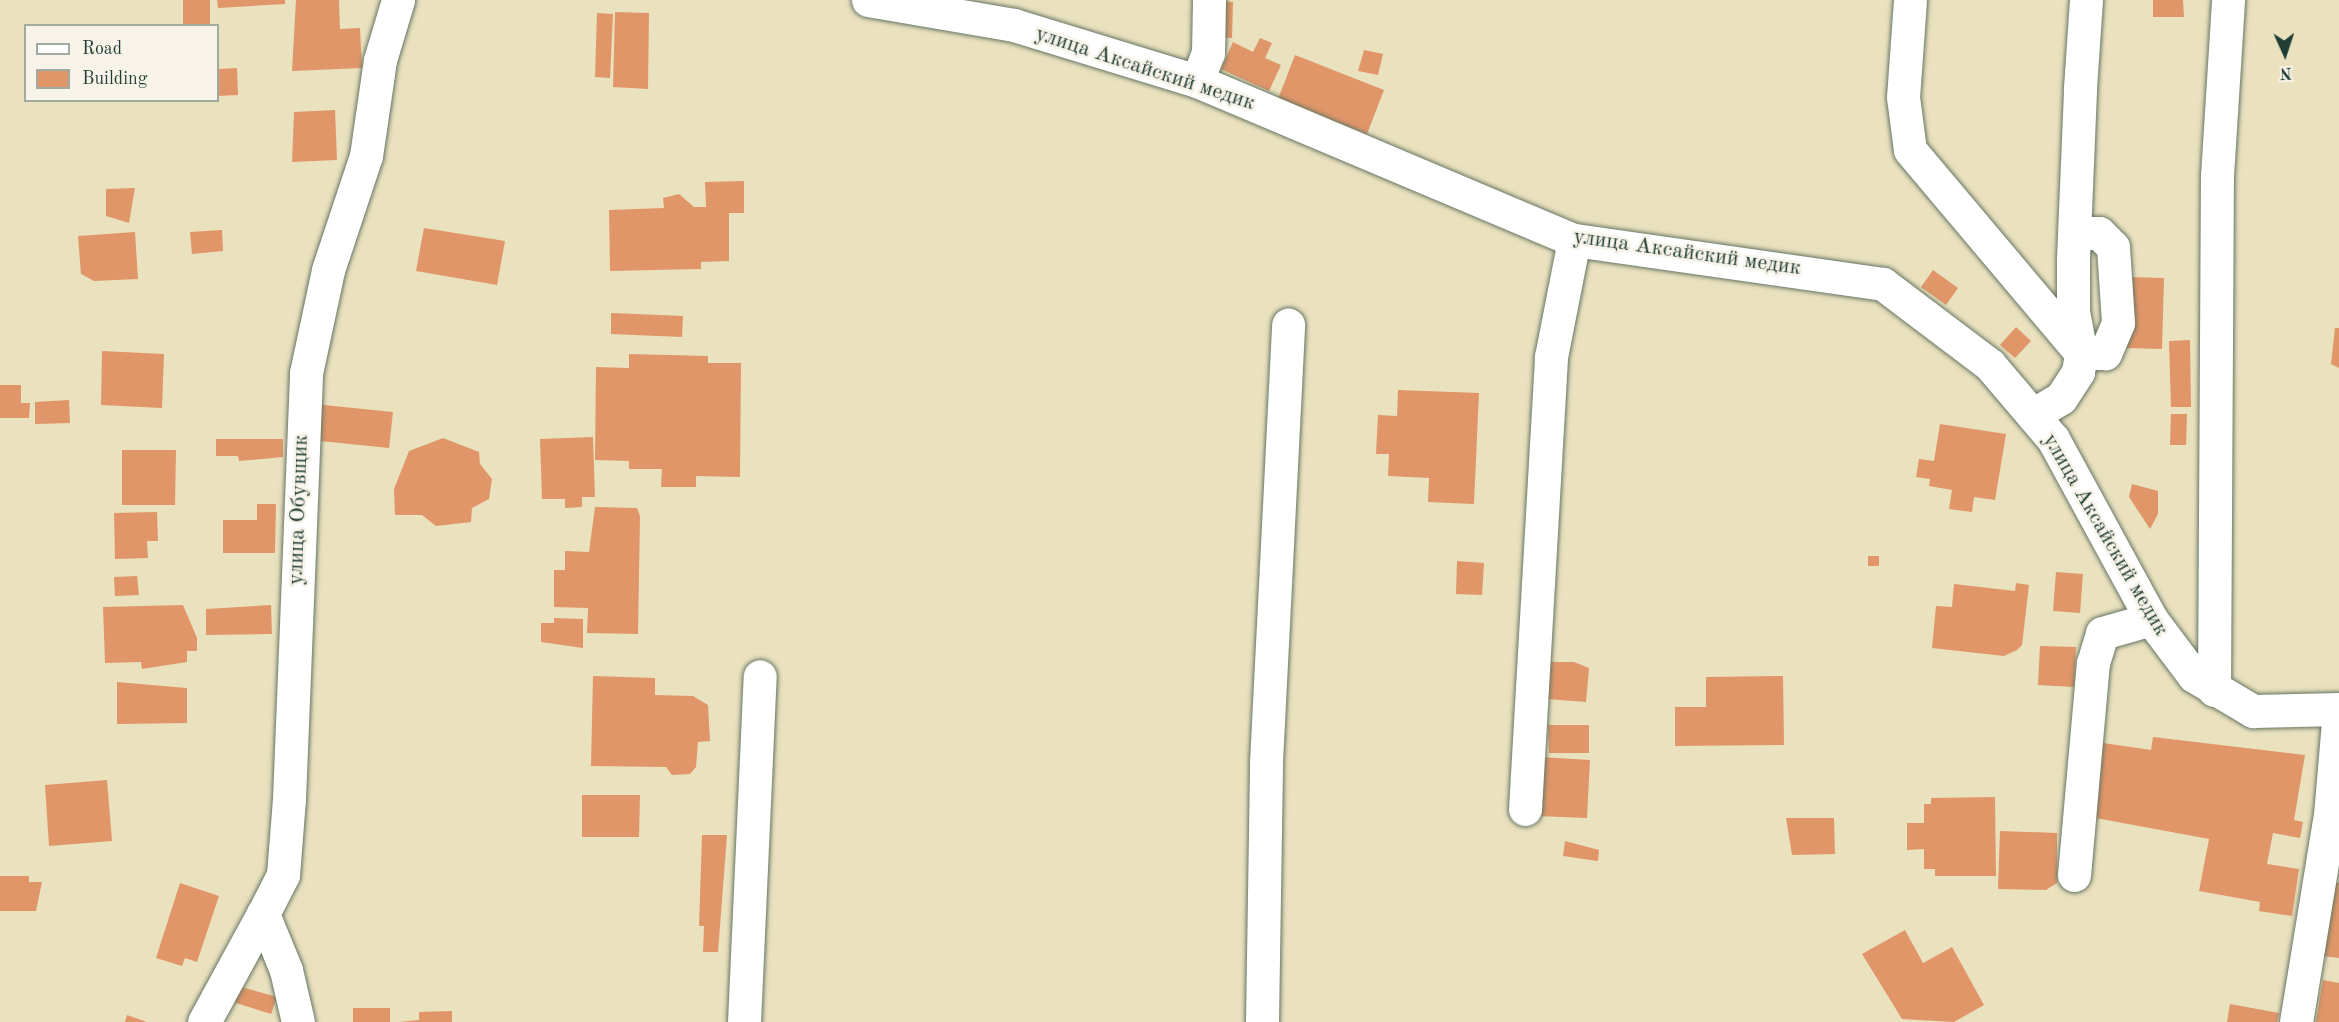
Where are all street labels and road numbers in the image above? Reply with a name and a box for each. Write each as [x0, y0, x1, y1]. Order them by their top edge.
street label: улица Аксайский медик [1032, 21, 1258, 117]
street label: улица Аксайский медик [1572, 224, 1802, 282]
street label: улица Аксайский медик [2036, 429, 2174, 641]
street label: улица Обувщик [283, 434, 315, 586]

